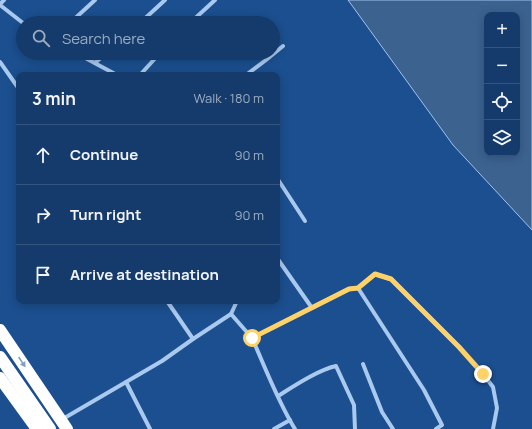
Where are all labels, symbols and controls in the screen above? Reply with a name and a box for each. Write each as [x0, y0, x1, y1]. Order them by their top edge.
map controls [484, 12, 520, 156]
button: + [484, 12, 520, 48]
search box [16, 16, 280, 60]
icon: search [30, 27, 52, 49]
text: Search here [62, 28, 145, 49]
button: − [484, 48, 520, 84]
button: locate [484, 84, 520, 120]
text: 3 min [32, 87, 76, 110]
text: Walk · 180 m [193, 89, 264, 107]
button: layers [484, 120, 520, 156]
icon: ahead [32, 144, 54, 166]
text: Continue [70, 144, 138, 165]
text: 90 m [234, 146, 264, 164]
icon: right [32, 204, 54, 226]
text: Turn right [70, 204, 141, 225]
text: 90 m [234, 206, 264, 224]
icon: arrive [32, 264, 54, 286]
text: Arrive at destination [70, 264, 219, 285]
route start [243, 329, 261, 347]
one-way arrow [18, 357, 26, 368]
route end [474, 365, 492, 383]

